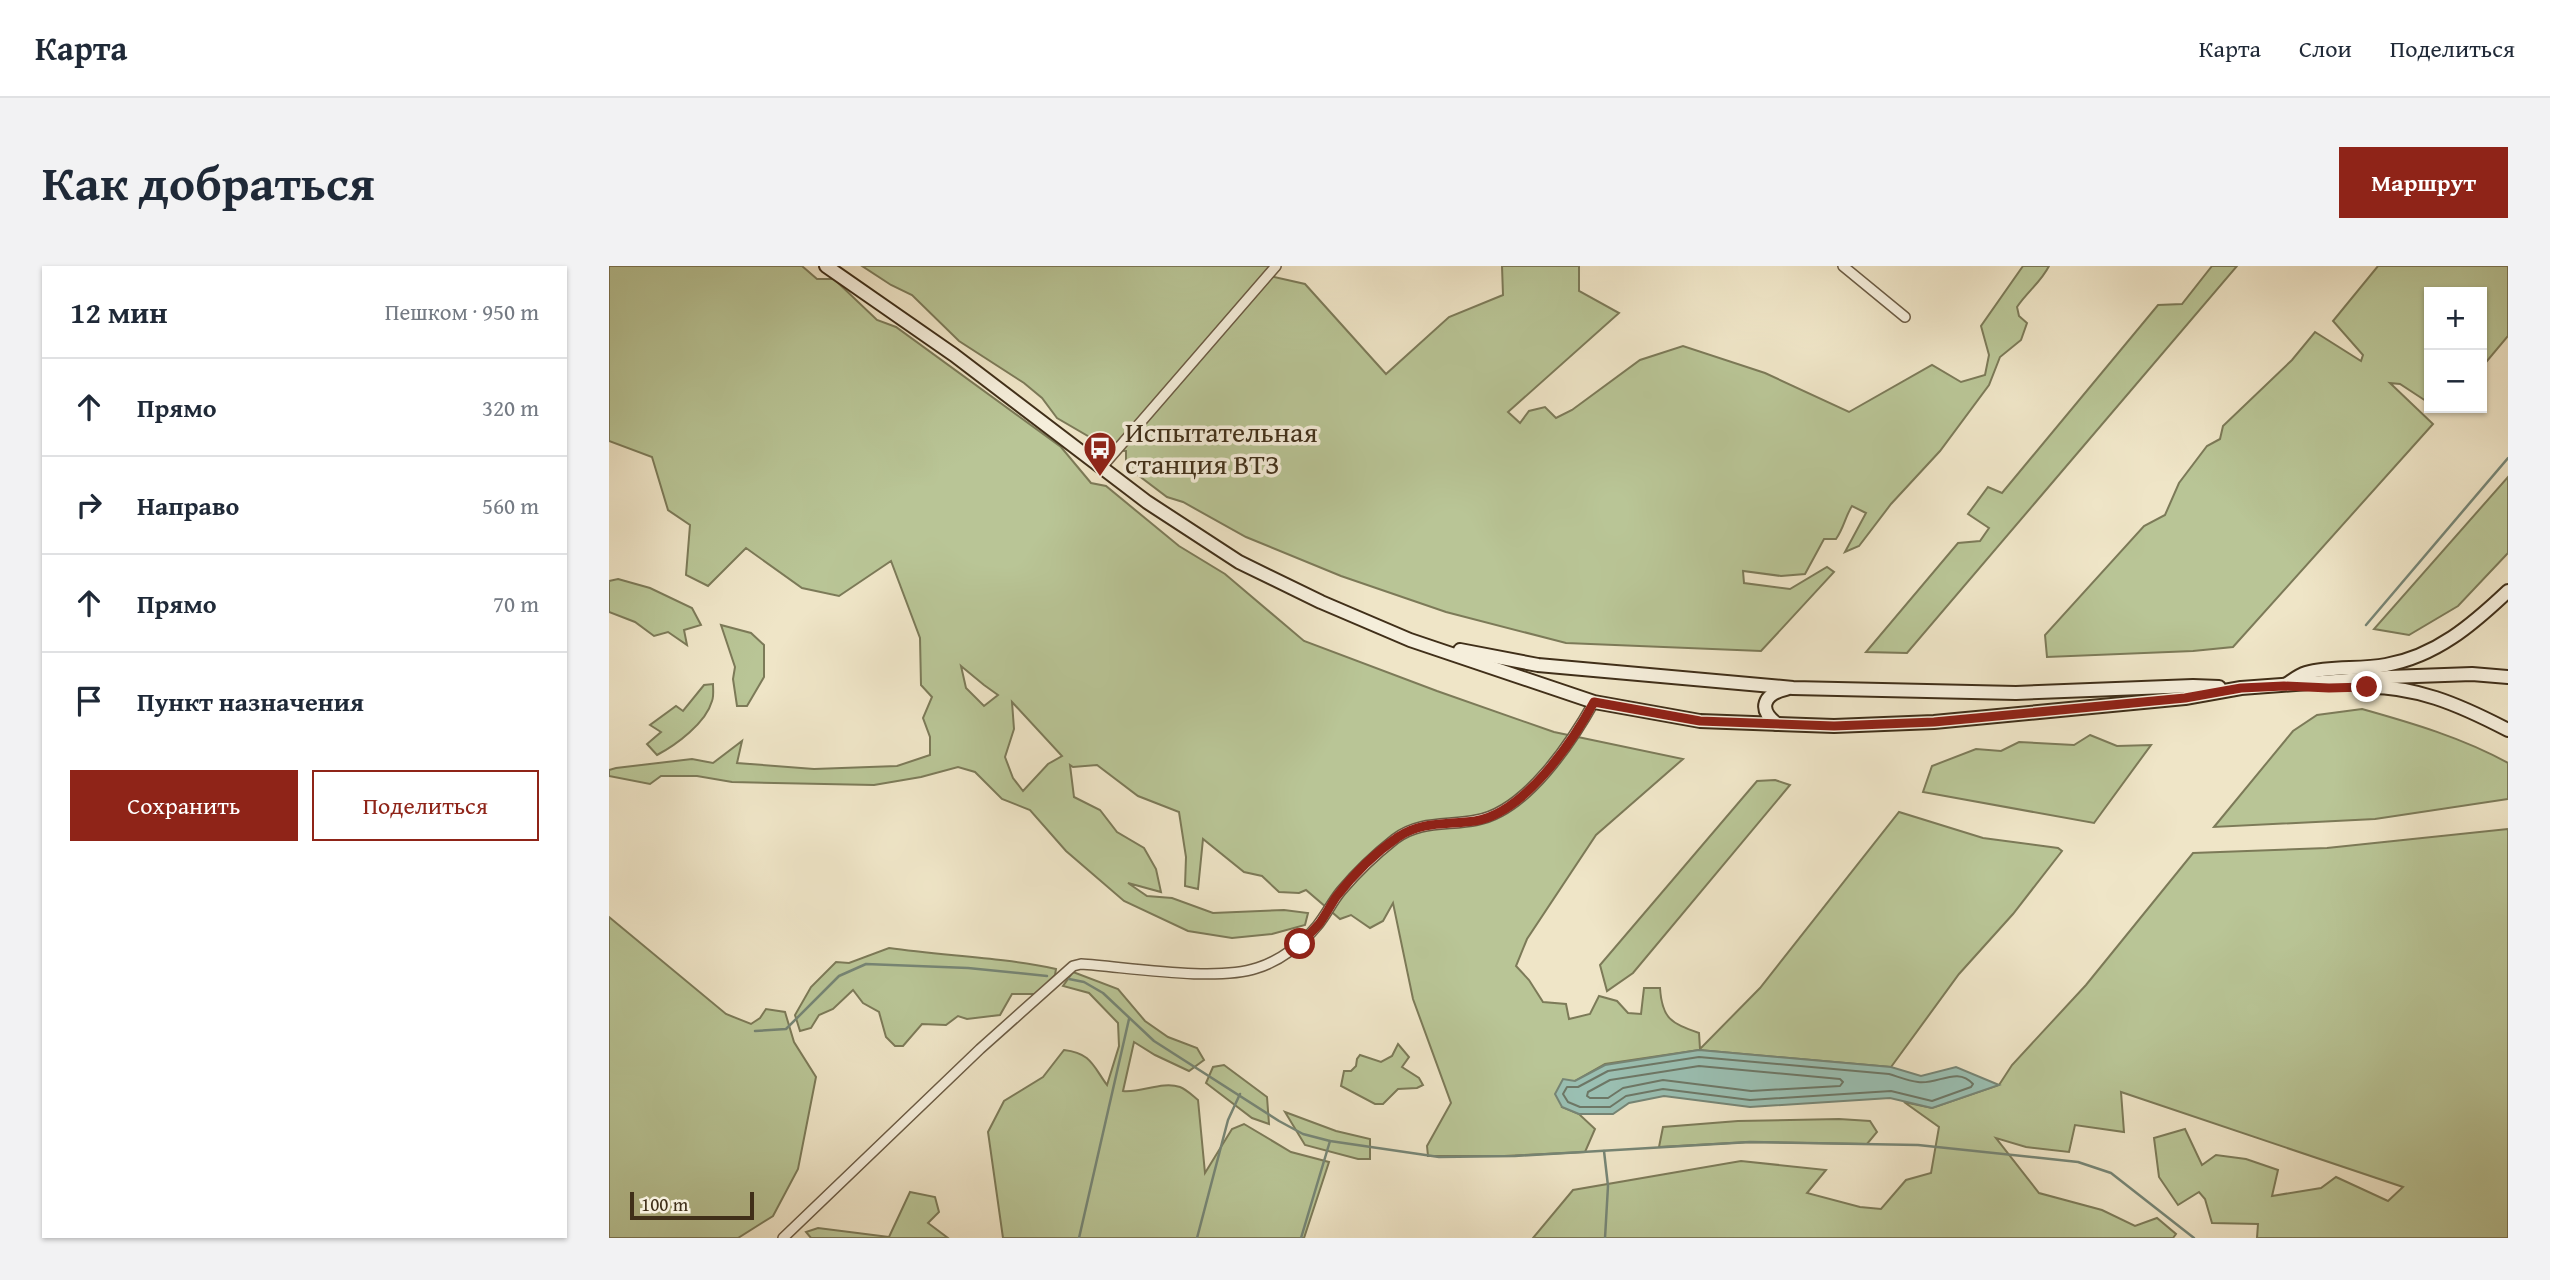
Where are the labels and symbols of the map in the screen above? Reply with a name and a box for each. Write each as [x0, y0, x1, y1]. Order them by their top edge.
place label: Испытательная станция ВТЗ [1125, 411, 1318, 484]
bus stop icon: Испытательная станция ВТЗ [1081, 429, 1119, 478]
route end [2351, 671, 2382, 702]
route start [1284, 928, 1315, 959]
scale bar [630, 1189, 754, 1221]

